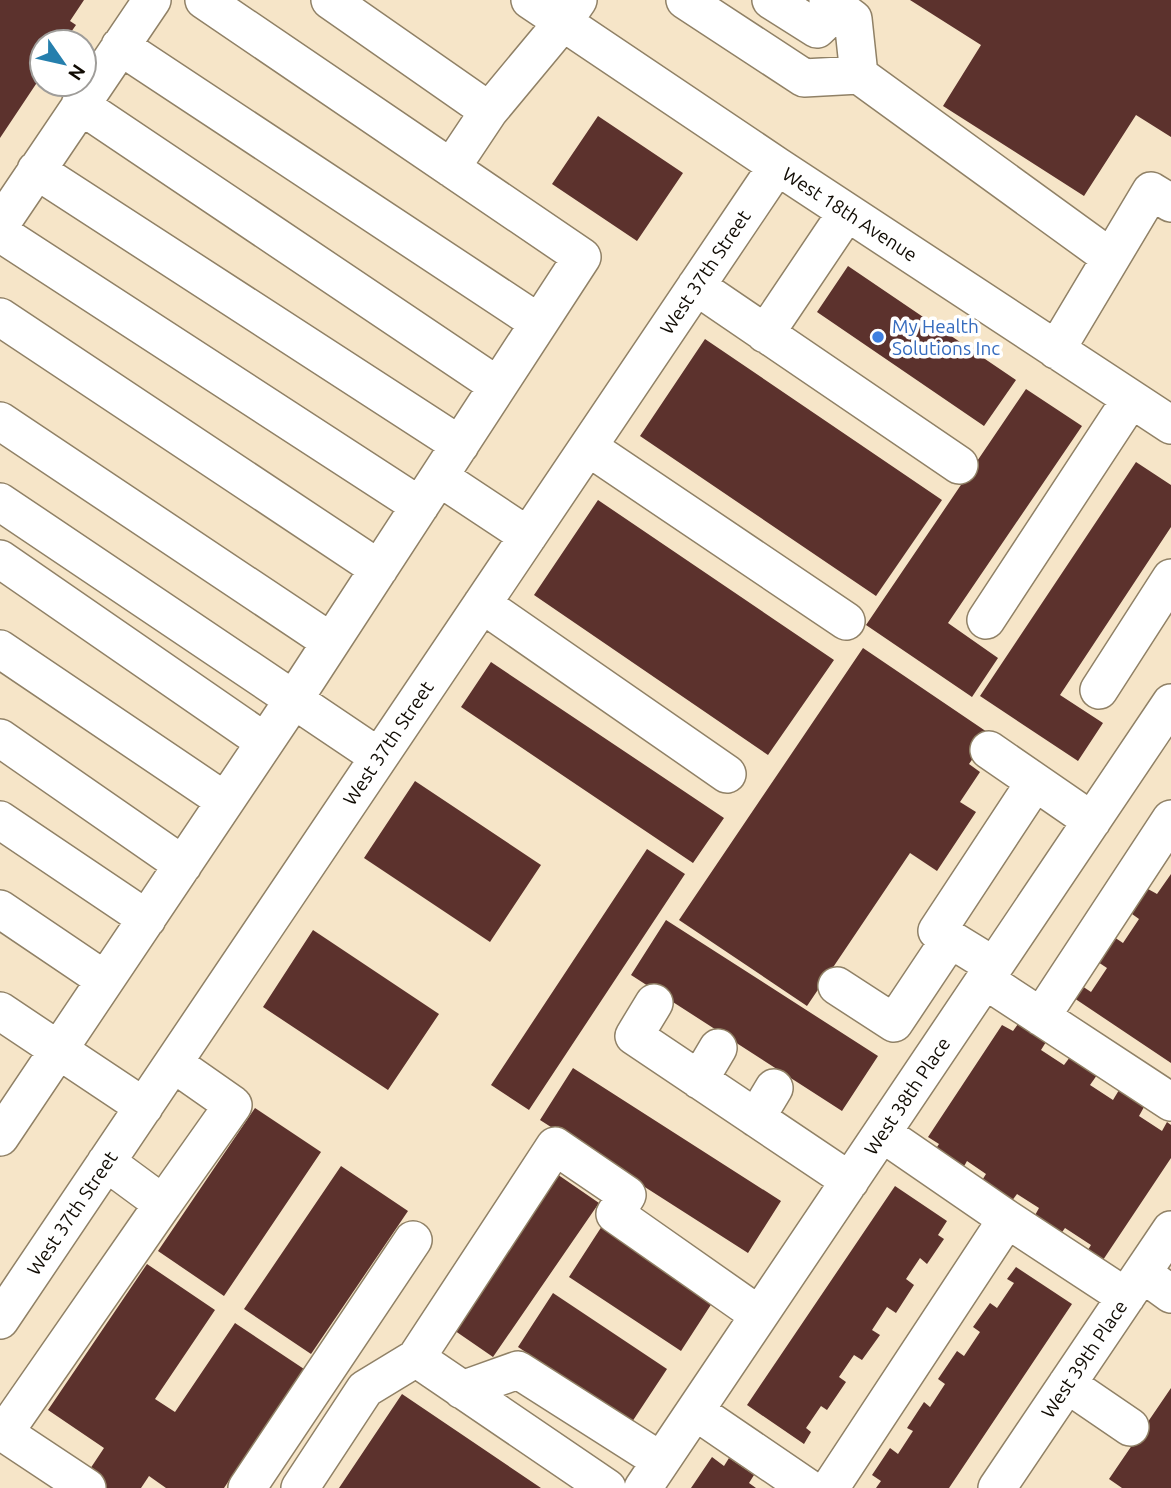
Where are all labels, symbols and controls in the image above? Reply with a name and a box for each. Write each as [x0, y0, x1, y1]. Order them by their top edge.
north arrow [28, 28, 98, 98]
text: N [64, 60, 90, 85]
street label: West 18th Avenue [779, 162, 921, 266]
street label: West 37th Street [655, 205, 755, 338]
place label: My Health Solutions Inc [892, 315, 1000, 359]
marker: My Health Solutions Inc [870, 329, 886, 345]
street label: West 37th Street [338, 676, 438, 809]
street label: West 38th Place [859, 1033, 955, 1159]
street label: West 37th Street [22, 1146, 122, 1279]
street label: West 39th Place [1036, 1296, 1132, 1422]

